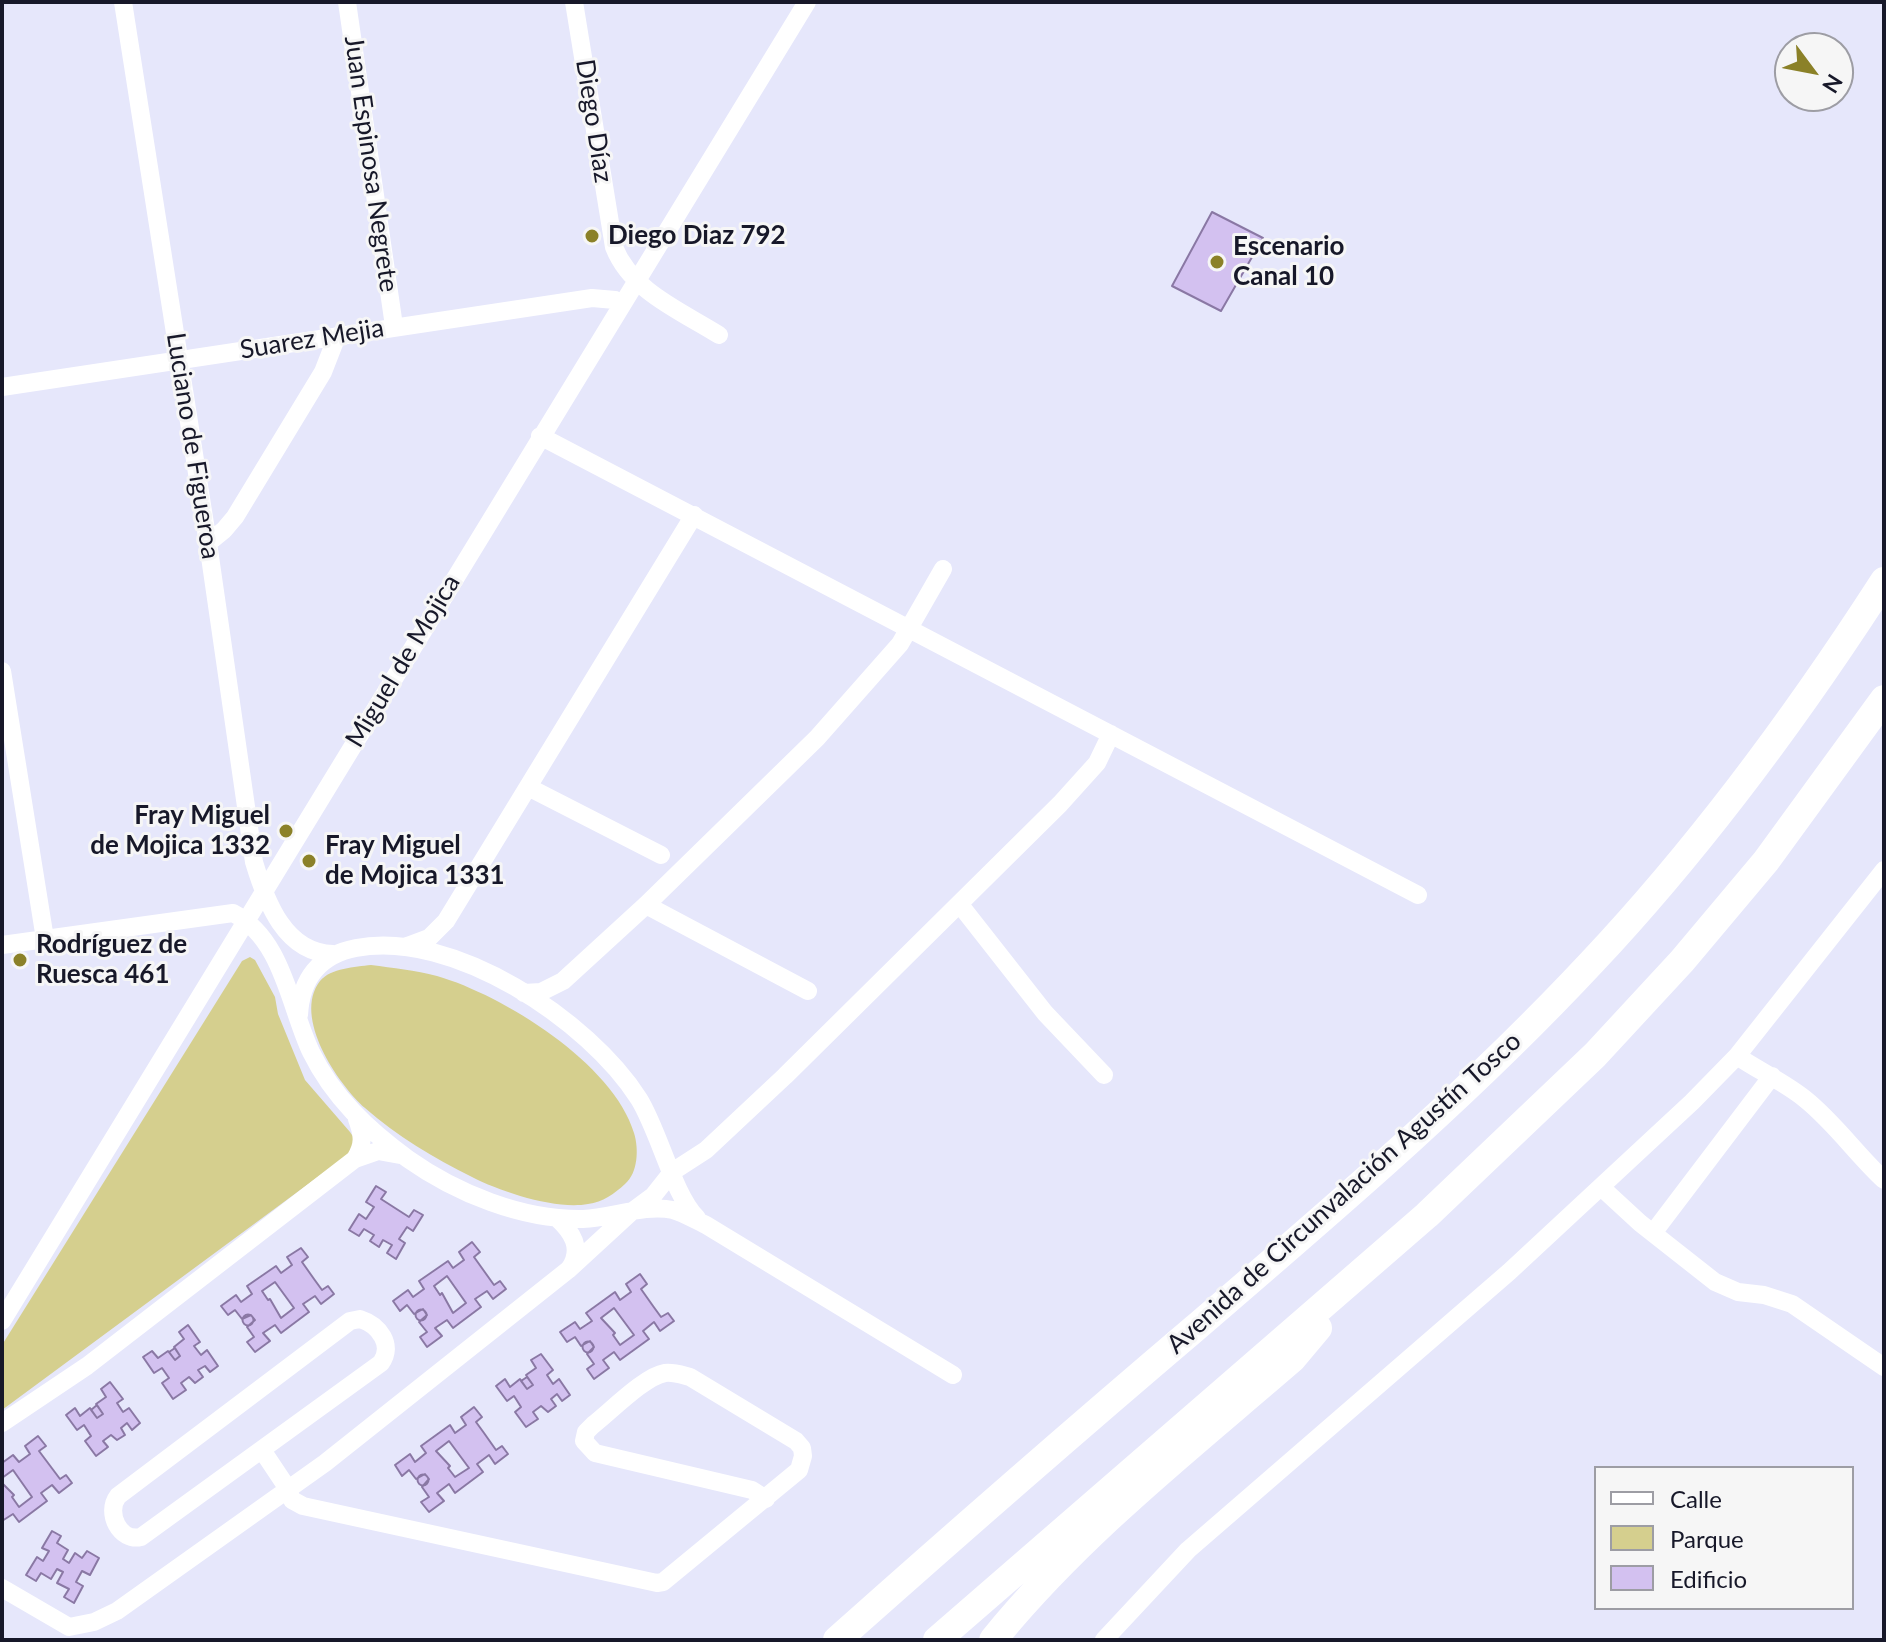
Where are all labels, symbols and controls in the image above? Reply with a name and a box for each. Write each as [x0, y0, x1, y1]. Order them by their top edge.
north arrow [1774, 32, 1854, 112]
street label: Juan Espinosa Negrete [338, 34, 404, 294]
street label: Diego Díaz [569, 57, 619, 185]
text: N [1817, 70, 1849, 98]
place label: Diego Diaz 792 [608, 220, 786, 252]
marker: Diego Diaz 792 [583, 227, 601, 245]
place label: Escenario Canal 10 [1233, 231, 1344, 292]
marker: Escenario Canal 10 [1208, 253, 1226, 271]
street label: Suarez Mejia [238, 312, 386, 366]
street label: Luciano de Figueroa [160, 331, 226, 561]
street label: Miguel de Mojica [339, 569, 467, 753]
place label: Fray Miguel de Mojica 1332 [90, 800, 270, 862]
marker: Fray Miguel de Mojica 1332 [277, 822, 295, 840]
place label: Fray Miguel de Mojica 1331 [325, 830, 505, 892]
marker: Fray Miguel de Mojica 1331 [300, 852, 318, 870]
place label: Rodríguez de Ruesca 461 [36, 929, 187, 990]
marker: Rodríguez de Ruesca 461 [11, 951, 29, 969]
street label: Avenida de Circunvalación Agustín Tosco [1161, 1026, 1527, 1360]
legend [1594, 1466, 1854, 1610]
text: Calle [1670, 1484, 1722, 1513]
text: Parque [1670, 1524, 1744, 1553]
text: Edificio [1670, 1564, 1747, 1593]

